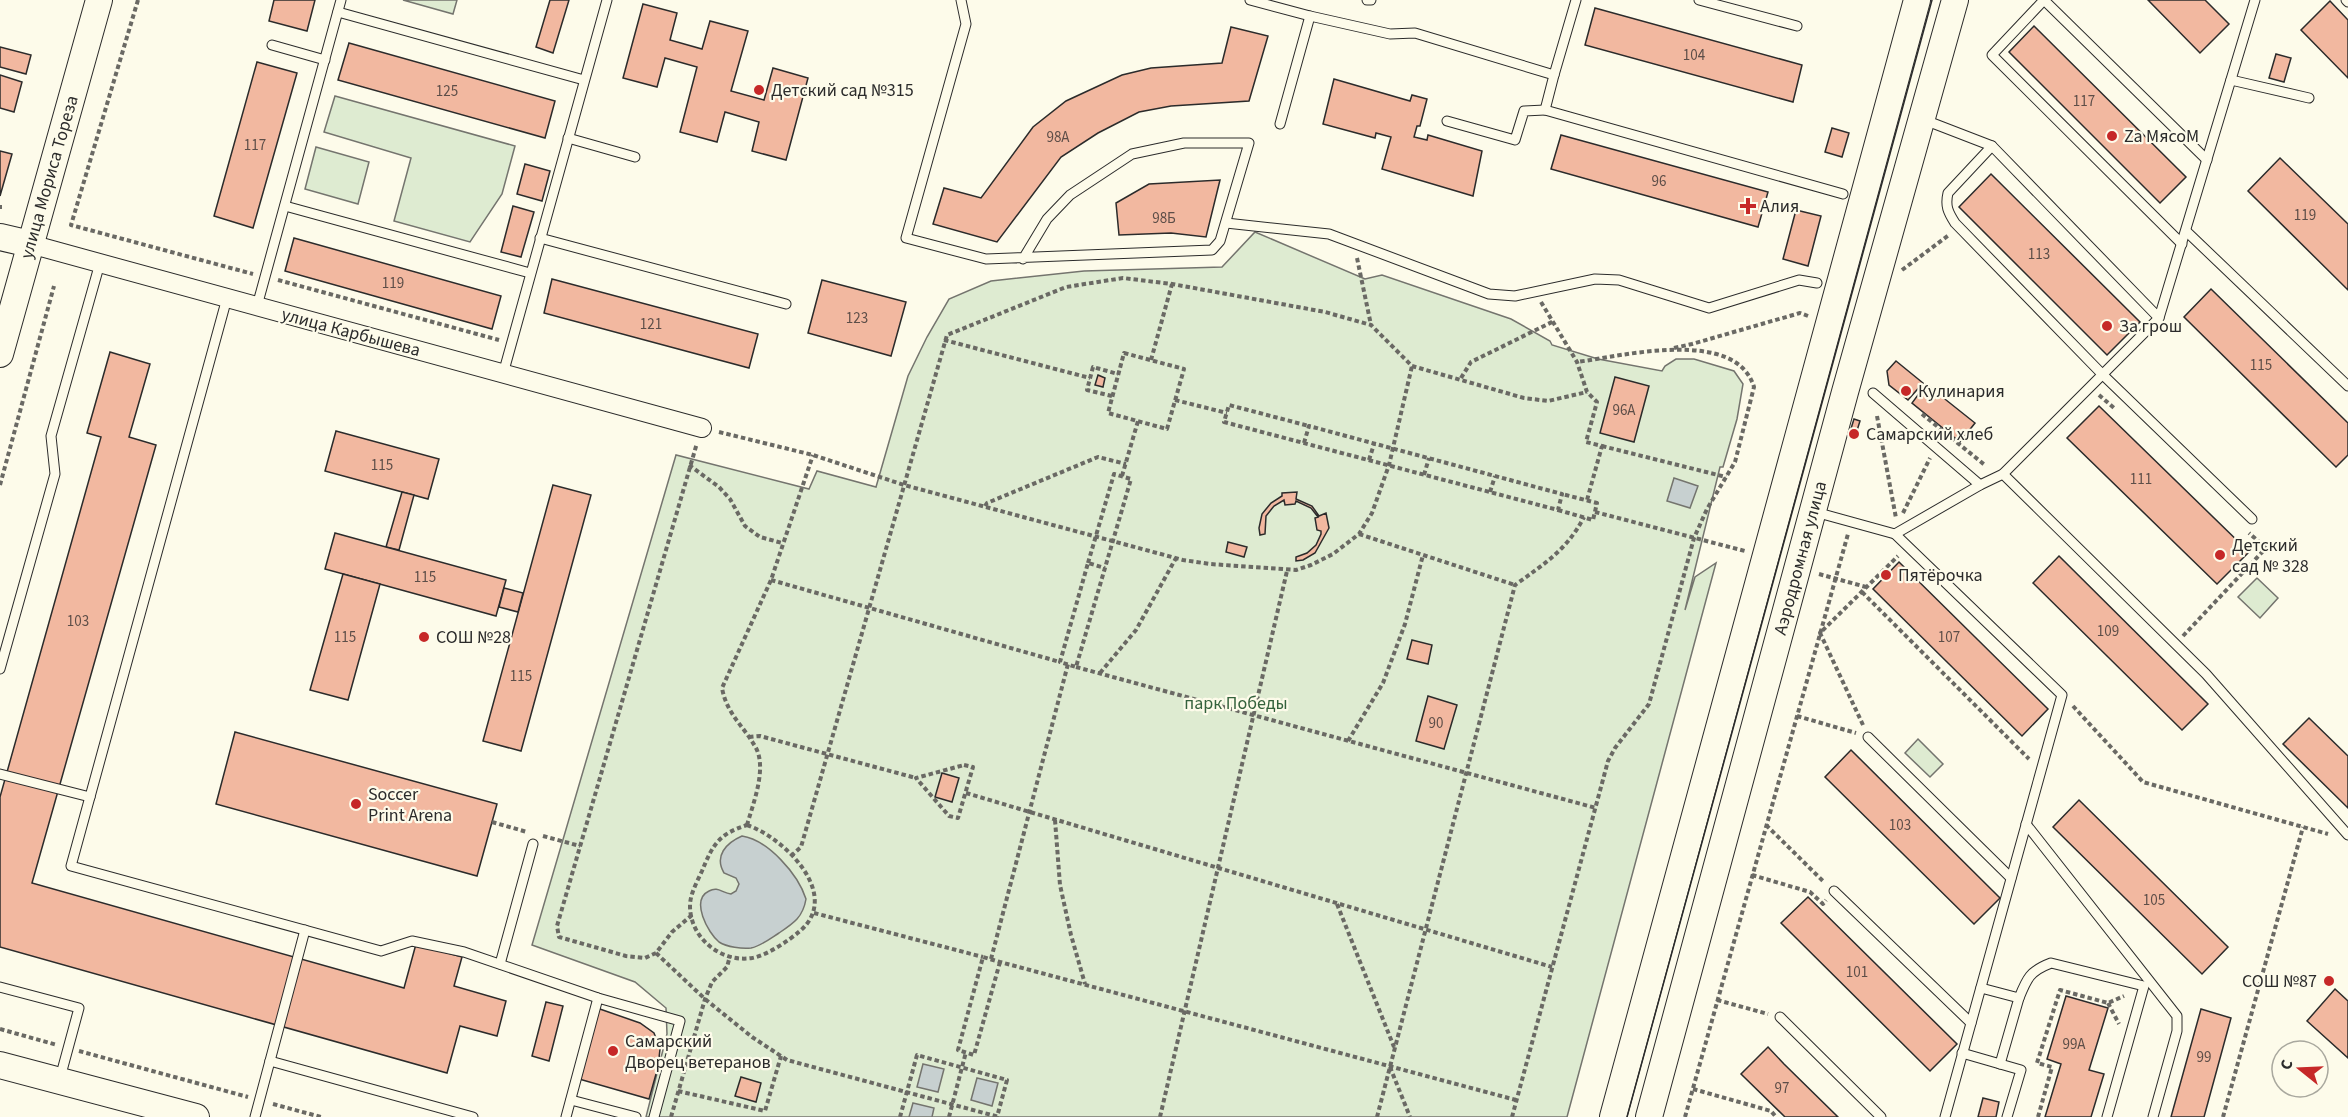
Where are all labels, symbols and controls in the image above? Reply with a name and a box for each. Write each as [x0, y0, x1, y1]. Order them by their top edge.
house number: 104 [1683, 45, 1706, 66]
place label: Детский сад №315 [771, 78, 914, 103]
house number: 125 [436, 81, 458, 102]
marker: Детский сад №315 [752, 83, 766, 97]
house number: 117 [2073, 91, 2095, 112]
street label: улица Мориса Тореза [14, 93, 85, 262]
place label: Za МясоМ [2124, 124, 2199, 149]
house number: 98А [1046, 127, 1070, 148]
marker: Za МясоМ [2105, 129, 2119, 143]
house number: 117 [244, 135, 266, 156]
house number: 96 [1652, 171, 1666, 192]
place label: Алия [1760, 194, 1799, 219]
marker: Алия [1741, 199, 1755, 213]
house number: 119 [2294, 205, 2316, 226]
house number: 98Б [1152, 208, 1176, 229]
house number: 113 [2028, 244, 2050, 265]
house number: 119 [382, 273, 404, 294]
street label: улица Карбышева [279, 302, 423, 363]
house number: 123 [846, 308, 868, 329]
house number: 121 [640, 314, 662, 335]
place label: За грош [2119, 314, 2182, 339]
marker: За грош [2100, 319, 2114, 333]
house number: 115 [2250, 355, 2272, 376]
place label: Кулинария [1918, 379, 2005, 404]
marker: Кулинария [1899, 384, 1913, 398]
house number: 96А [1612, 400, 1636, 421]
place label: Самарский хлеб [1866, 422, 1993, 447]
marker: Самарский хлеб [1847, 427, 1861, 441]
house number: 115 [371, 455, 393, 476]
house number: 111 [2130, 469, 2152, 490]
street label: Аэродромная улица [1768, 478, 1833, 638]
place label: Детский сад № 328 [2232, 533, 2309, 579]
marker: Детский сад № 328 [2213, 548, 2227, 562]
place label: Пятёрочка [1898, 563, 1983, 588]
house number: 115 [414, 567, 436, 588]
marker: Пятёрочка [1879, 568, 1893, 582]
house number: 103 [67, 611, 89, 632]
house number: 109 [2097, 621, 2119, 642]
place label: СОШ №28 [436, 625, 511, 650]
house number: 115 [334, 627, 356, 648]
house number: 107 [1938, 627, 1960, 648]
marker: СОШ №28 [417, 630, 431, 644]
house number: 115 [510, 666, 532, 687]
park label: парк Победы [1184, 691, 1288, 716]
house number: 90 [1429, 713, 1443, 734]
place label: Soccer Print Arena [368, 782, 452, 828]
marker: Soccer Print Arena [349, 797, 363, 811]
house number: 103 [1889, 815, 1911, 836]
house number: 105 [2143, 890, 2165, 911]
house number: 101 [1846, 962, 1868, 983]
place label: СОШ №87 [2242, 969, 2317, 994]
marker: СОШ №87 [2322, 974, 2336, 988]
place label: Самарский Дворец ветеранов [625, 1029, 771, 1075]
house number: 99А [2062, 1034, 2086, 1055]
north arrow [2270, 1039, 2330, 1099]
marker: Самарский Дворец ветеранов [606, 1044, 620, 1058]
house number: 99 [2197, 1047, 2211, 1068]
text: С [2275, 1057, 2299, 1073]
house number: 97 [1775, 1078, 1789, 1099]

